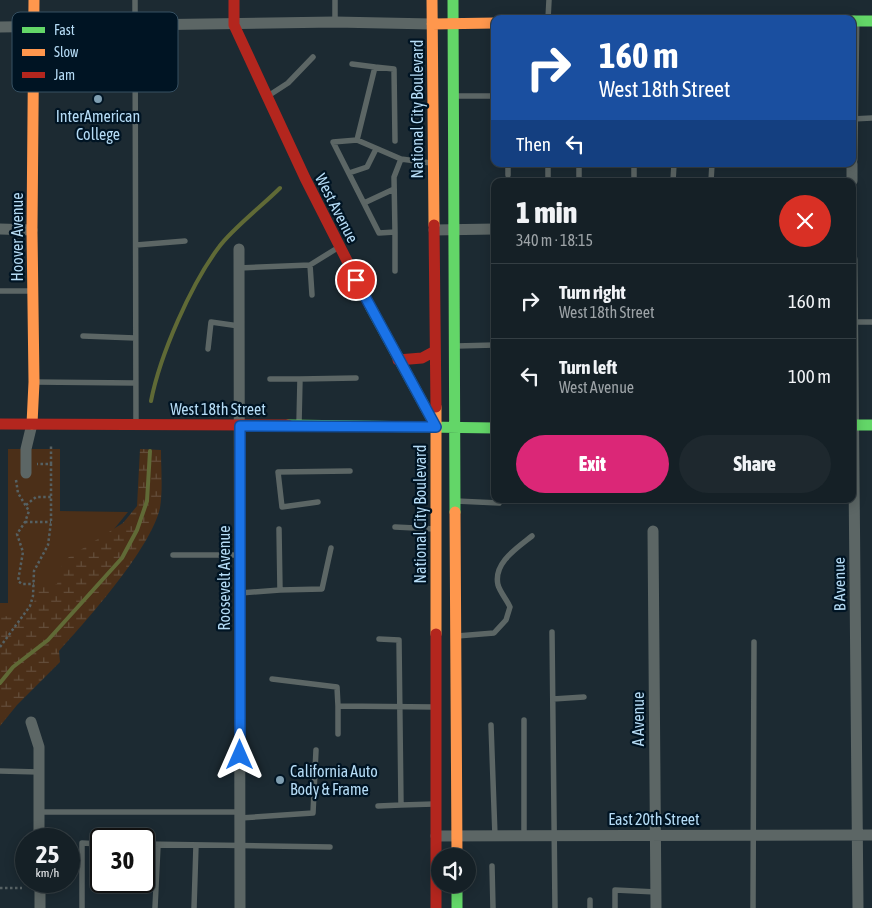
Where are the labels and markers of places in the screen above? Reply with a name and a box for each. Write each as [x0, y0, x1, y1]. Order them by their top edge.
marker: InterAmerican College [92, 93, 104, 105]
place label: InterAmerican College [56, 107, 140, 144]
pin [335, 259, 377, 301]
place label: California Auto Body & Frame [290, 762, 378, 799]
marker: California Auto Body & Frame [274, 774, 286, 786]

